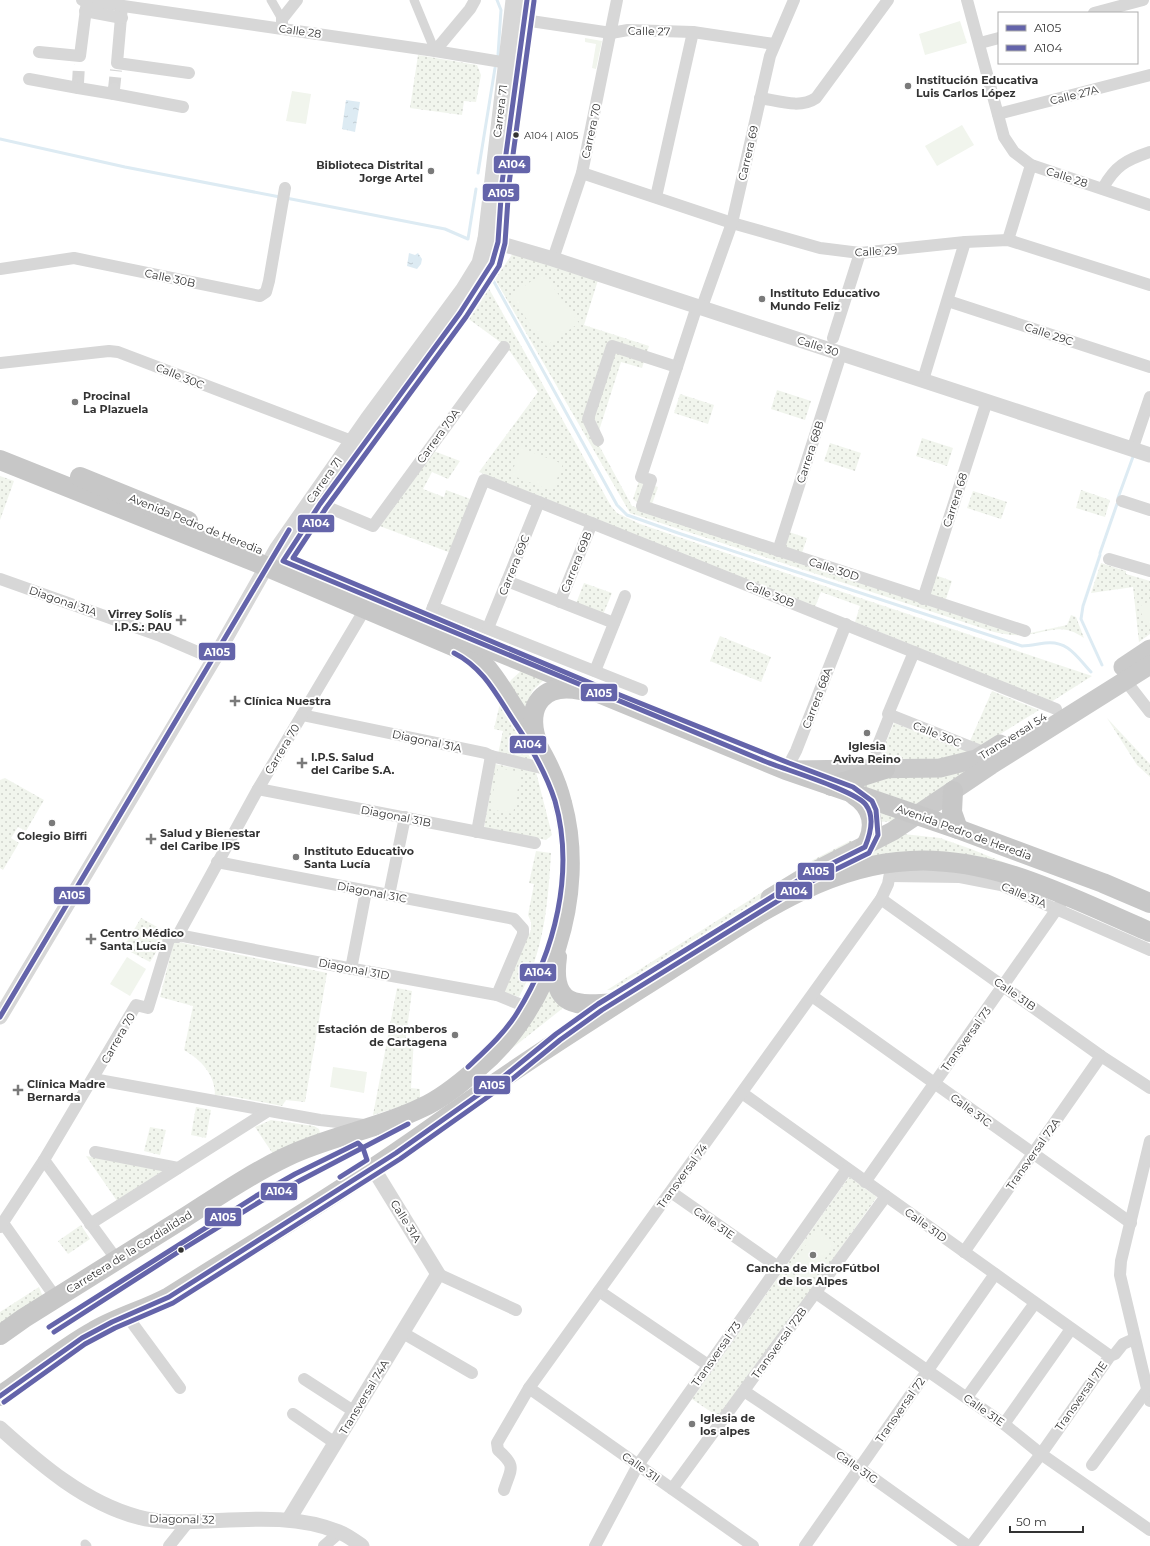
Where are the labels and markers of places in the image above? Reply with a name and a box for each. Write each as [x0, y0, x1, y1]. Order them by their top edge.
place label: Institución Educativa Luis Carlos López [916, 73, 1038, 100]
marker: Institución Educativa Luis Carlos López [903, 81, 913, 91]
place label: A104 | A105 [524, 129, 579, 142]
marker: A104 | A105 [511, 130, 521, 140]
place label: Biblioteca Distrital Jorge Artel [316, 158, 423, 185]
marker: Biblioteca Distrital Jorge Artel [426, 166, 436, 176]
place label: Instituto Educativo Mundo Feliz [770, 286, 880, 313]
marker: Instituto Educativo Mundo Feliz [757, 294, 767, 304]
place label: Procinal La Plazuela [83, 389, 149, 416]
marker: Procinal La Plazuela [70, 397, 80, 407]
place label: Virrey Solís I.P.S.: PAU [107, 607, 172, 634]
marker: Virrey Solís I.P.S.: PAU [175, 614, 187, 626]
place label: Clínica Nuestra [244, 694, 331, 708]
marker: Clínica Nuestra [229, 695, 241, 707]
marker: Iglesia Aviva Reino [862, 728, 872, 738]
place label: Iglesia Aviva Reino [832, 739, 901, 766]
place label: I.P.S. Salud del Caribe S.A. [311, 750, 395, 777]
marker: I.P.S. Salud del Caribe S.A. [296, 757, 308, 769]
marker: Colegio Biffi [47, 818, 57, 828]
place label: Salud y Bienestar del Caribe IPS [160, 826, 261, 853]
place label: Colegio Biffi [17, 829, 87, 843]
marker: Salud y Bienestar del Caribe IPS [145, 833, 157, 845]
place label: Instituto Educativo Santa Lucía [304, 844, 414, 871]
marker: Instituto Educativo Santa Lucía [291, 852, 301, 862]
place label: Centro Médico Santa Lucía [100, 926, 184, 953]
marker: Centro Médico Santa Lucía [85, 933, 97, 945]
place label: Estación de Bomberos de Cartagena [318, 1022, 447, 1049]
marker: Estación de Bomberos de Cartagena [450, 1030, 460, 1040]
place label: Clínica Madre Bernarda [27, 1077, 105, 1104]
marker: Clínica Madre Bernarda [12, 1084, 24, 1096]
unlabelled marker [176, 1245, 186, 1255]
marker: Cancha de MicroFútbol de los Alpes [808, 1250, 818, 1260]
place label: Cancha de MicroFútbol de los Alpes [746, 1261, 880, 1288]
place label: Iglesia de los alpes [700, 1411, 755, 1438]
marker: Iglesia de los alpes [687, 1419, 697, 1429]

